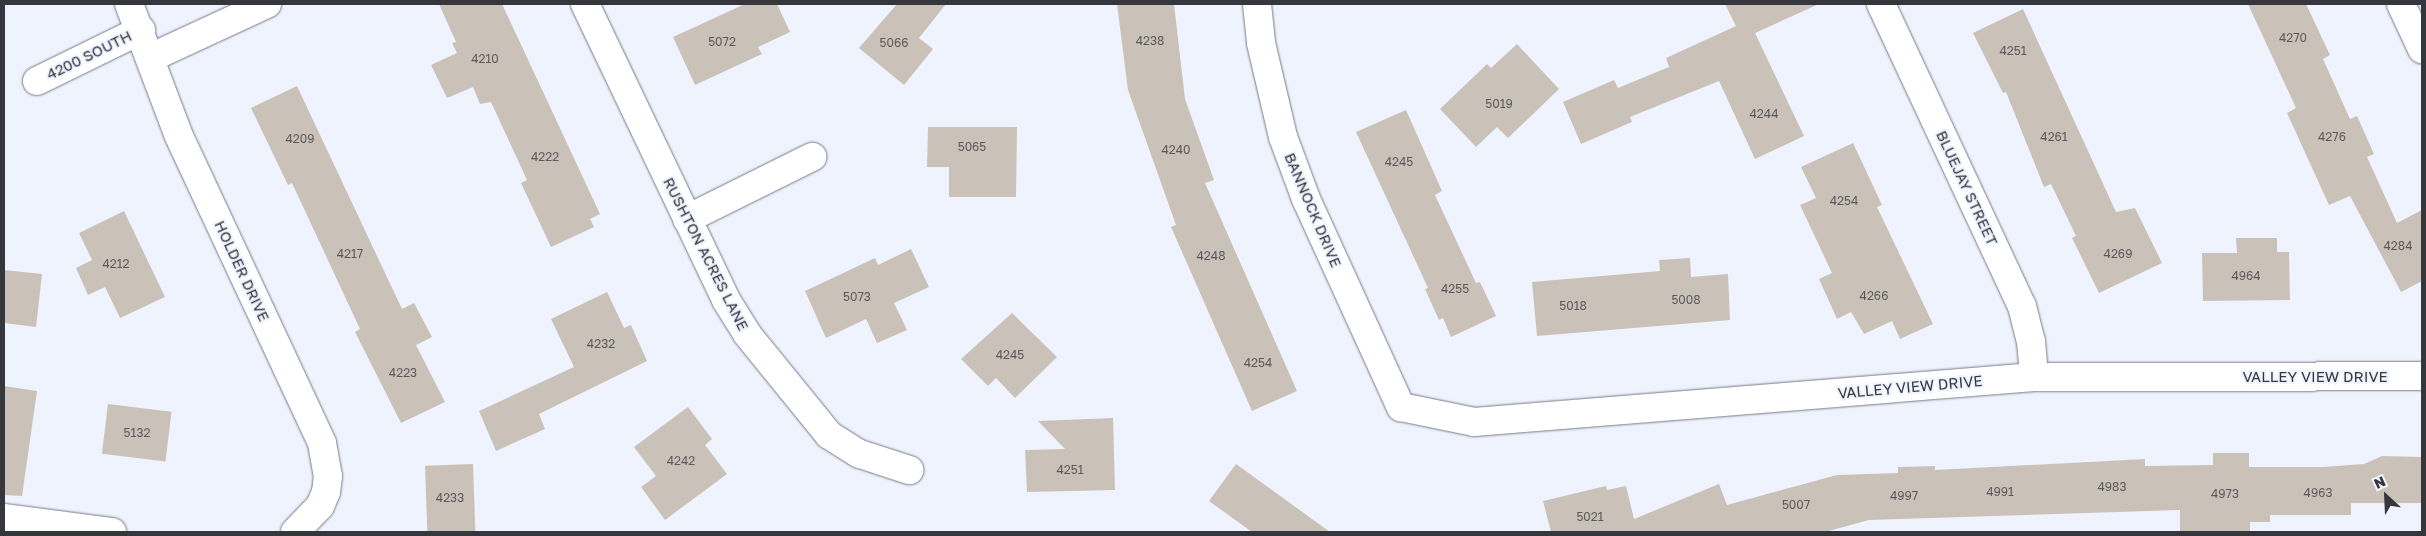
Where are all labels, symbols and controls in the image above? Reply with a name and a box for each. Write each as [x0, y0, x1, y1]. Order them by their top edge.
street label: 4200 SOUTH [43, 27, 135, 83]
house number: 4270 [2279, 31, 2307, 45]
house number: 4238 [1136, 34, 1164, 48]
house number: 5072 [708, 35, 736, 49]
house number: 5066 [880, 36, 908, 50]
house number: 4251 [1999, 44, 2027, 58]
house number: 4210 [471, 52, 499, 66]
house number: 5019 [1485, 97, 1513, 111]
house number: 4244 [1750, 107, 1778, 121]
street label: BLUEJAY STREET [1932, 128, 2002, 248]
house number: 4261 [2040, 130, 2068, 144]
house number: 4276 [2318, 130, 2346, 144]
house number: 4209 [286, 132, 314, 146]
house number: 5065 [958, 140, 986, 154]
house number: 4240 [1161, 143, 1191, 157]
house number: 4222 [531, 150, 559, 164]
street label: BANNOCK DRIVE [1281, 150, 1345, 270]
house number: 4245 [1385, 155, 1413, 169]
street label: RUSHTON ACRES LANE [660, 174, 752, 334]
house number: 4254 [1830, 194, 1858, 208]
street label: HOLDER DRIVE [211, 218, 273, 324]
house number: 4284 [2384, 239, 2412, 253]
house number: 4217 [337, 247, 363, 261]
house number: 4269 [2104, 247, 2132, 261]
house number: 4248 [1197, 249, 1225, 263]
house number: 4212 [102, 257, 130, 271]
house number: 4964 [2231, 269, 2261, 283]
house number: 4255 [1441, 282, 1469, 296]
house number: 4266 [1860, 289, 1888, 303]
house number: 5073 [843, 290, 871, 304]
house number: 5008 [1671, 293, 1701, 307]
house number: 5018 [1559, 299, 1587, 313]
house number: 4232 [587, 337, 615, 351]
house number: 4245 [996, 348, 1024, 362]
house number: 4254 [1244, 356, 1272, 370]
house number: 4223 [389, 366, 417, 380]
street label: VALLEY VIEW DRIVE [2242, 368, 2388, 386]
street label: VALLEY VIEW DRIVE [1837, 372, 1983, 402]
house number: 5132 [124, 426, 150, 440]
house number: 4242 [667, 454, 695, 468]
house number: 4251 [1056, 463, 1084, 477]
north arrow [2361, 471, 2411, 521]
text: N [2371, 472, 2388, 492]
house number: 4983 [2098, 480, 2126, 494]
house number: 4991 [1986, 485, 2014, 499]
house number: 4963 [2304, 486, 2332, 500]
house number: 4973 [2211, 487, 2239, 501]
house number: 4997 [1890, 489, 1918, 503]
house number: 4233 [436, 491, 464, 505]
house number: 5007 [1782, 498, 1810, 512]
house number: 5021 [1576, 510, 1604, 524]

